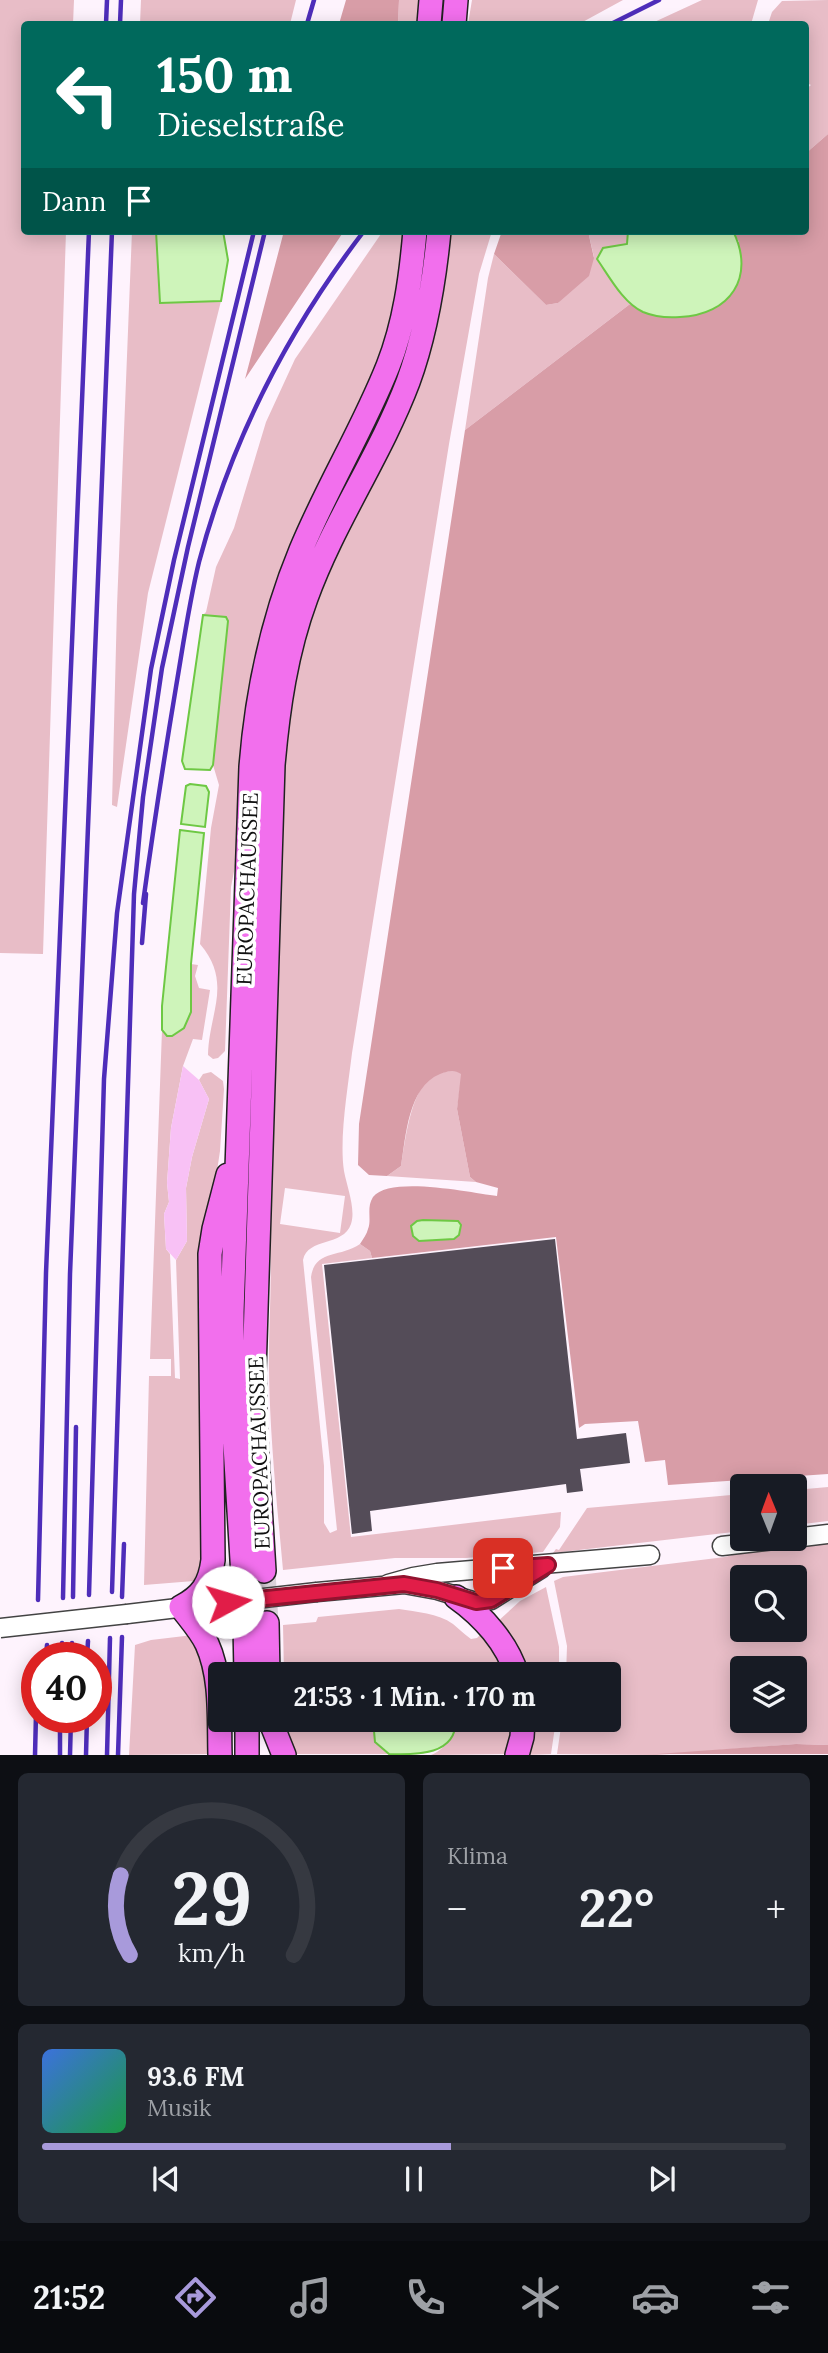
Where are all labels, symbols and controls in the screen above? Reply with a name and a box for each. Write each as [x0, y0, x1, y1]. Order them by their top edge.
text: 150 m [157, 43, 293, 105]
icon: left [42, 49, 133, 140]
text: Dieselstraße [157, 104, 345, 145]
icon: arrive [120, 182, 158, 220]
text: Dann [42, 185, 106, 218]
street label: EUROPACHAUSSEE [230, 792, 264, 986]
street label: EUROPACHAUSSEE [242, 1356, 276, 1550]
north arrow [730, 1474, 807, 1550]
map controls [730, 1474, 807, 1733]
pin [473, 1538, 533, 1598]
icon: arrive [484, 1549, 522, 1587]
position arrow [191, 1565, 265, 1639]
button: search [730, 1565, 807, 1642]
speed limit sign: 40 [21, 1642, 112, 1733]
button: layers [730, 1656, 807, 1733]
text: 21:53 · 1 Min. · 170 m [293, 1680, 536, 1713]
text: Klima [447, 1841, 508, 1870]
text: 29 [171, 1853, 252, 1946]
text: 22° [579, 1875, 654, 1941]
text: − [447, 1885, 467, 1933]
text: + [766, 1885, 786, 1933]
text: km/h [178, 1937, 245, 1969]
text: 93.6 FM [147, 2060, 245, 2093]
text: Musik [147, 2093, 211, 2122]
icon: previous [147, 2160, 185, 2198]
icon: pause [395, 2160, 433, 2198]
icon: next [643, 2160, 681, 2198]
icon: directions [171, 2273, 220, 2322]
icon: music [286, 2273, 335, 2322]
icon: phone [401, 2273, 450, 2322]
icon: climate [516, 2273, 565, 2322]
icon: car [631, 2273, 680, 2322]
icon: filters [746, 2273, 795, 2322]
text: 21:52 [33, 2277, 105, 2318]

